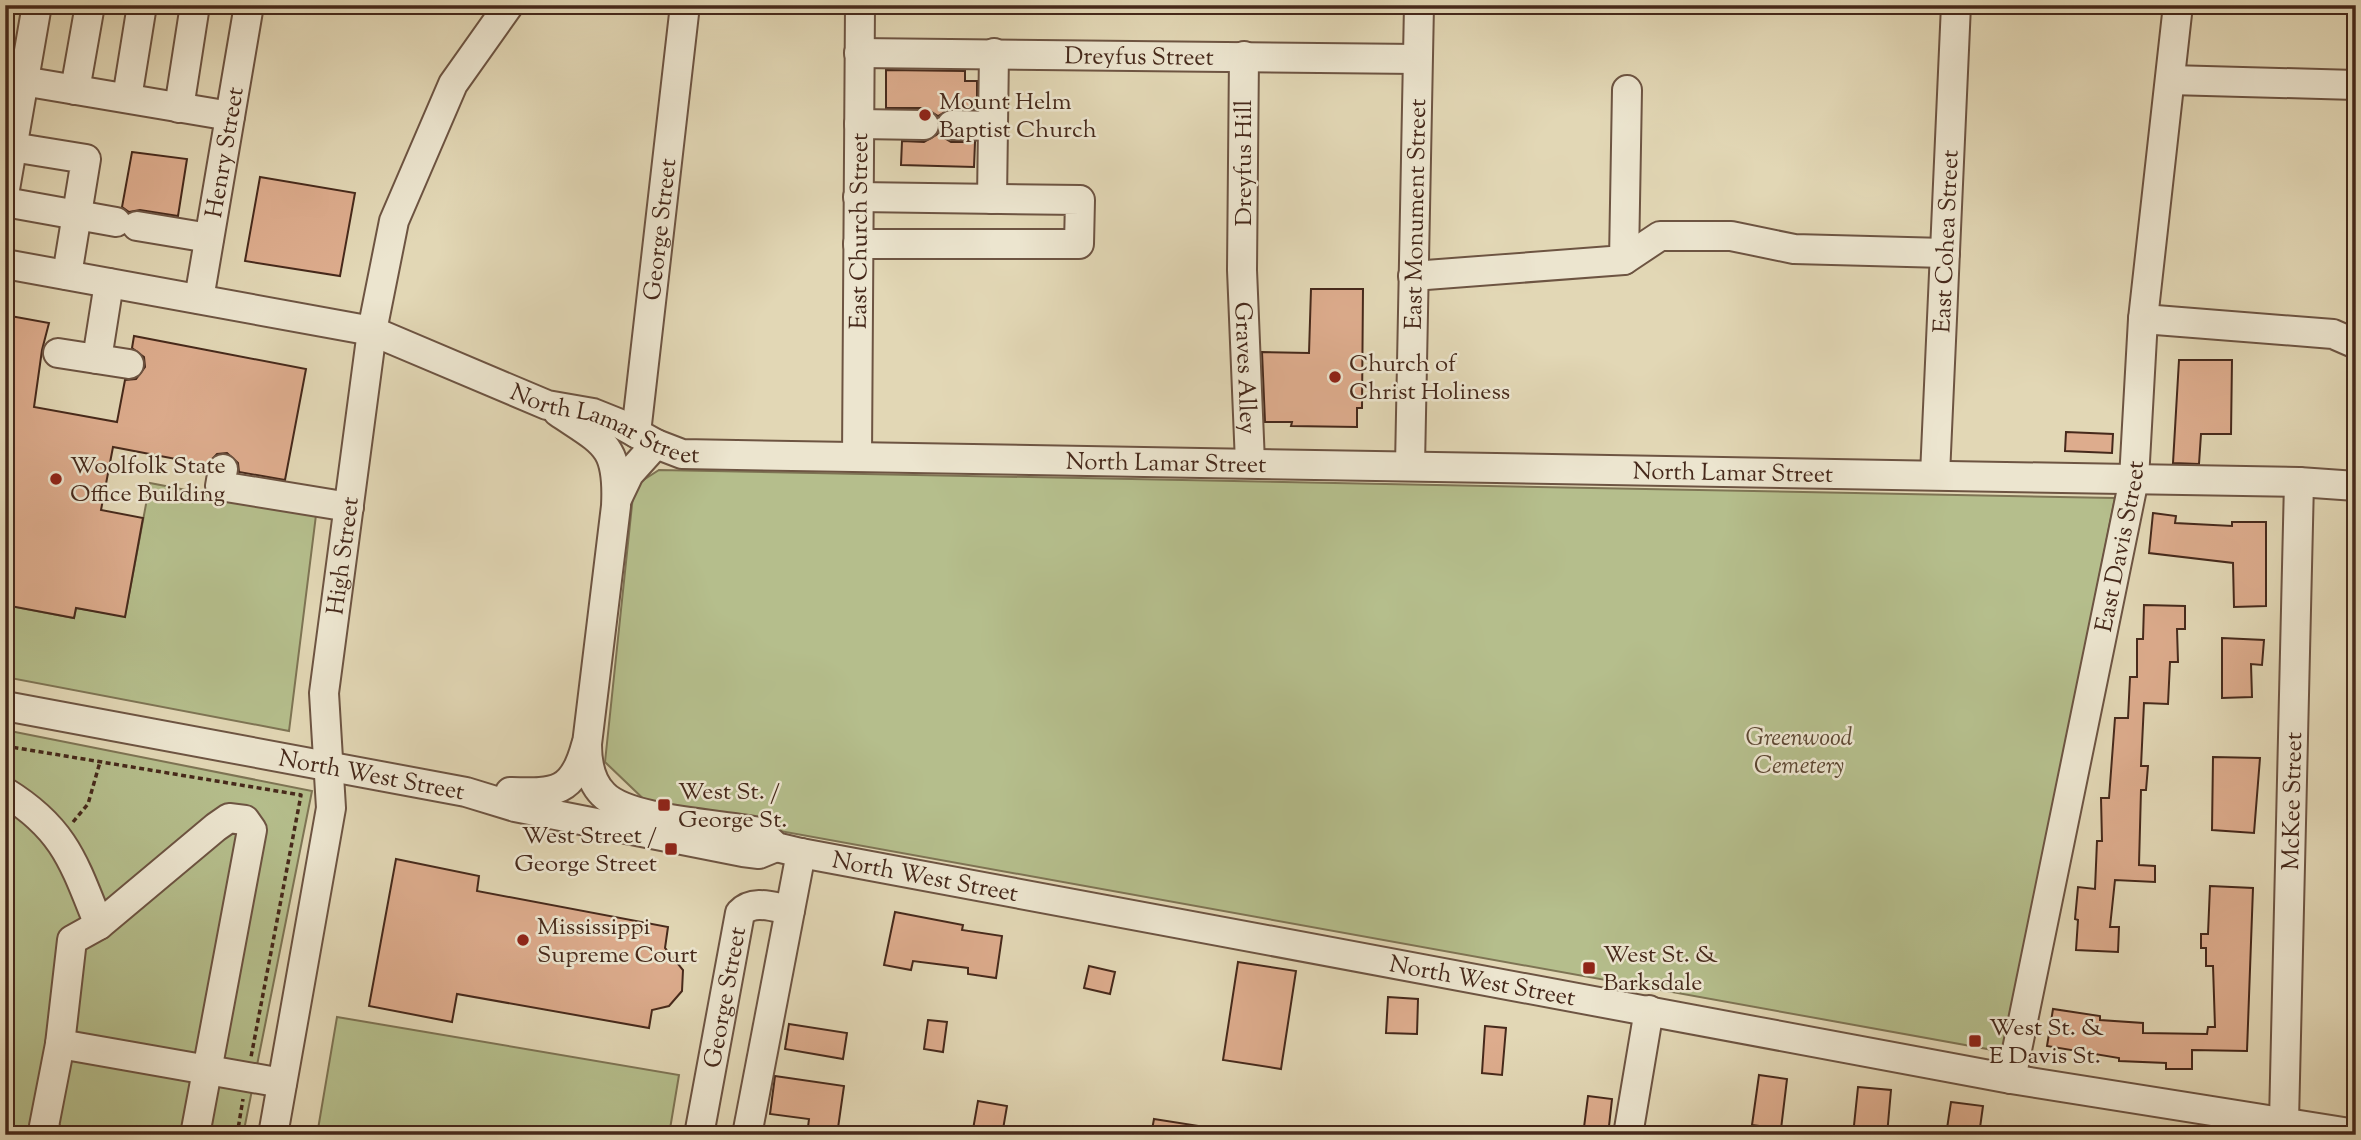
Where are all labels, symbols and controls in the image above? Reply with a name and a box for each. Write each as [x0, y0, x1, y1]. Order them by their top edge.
street label: Dreyfus Street [1064, 40, 1214, 76]
street label: Henry Street [198, 84, 254, 220]
place label: Mount Helm Baptist Church [939, 86, 1097, 148]
street label: East Monument Street [1398, 98, 1436, 330]
street label: Dreyfus Hill [1228, 99, 1262, 226]
marker: Mount Helm Baptist Church [917, 107, 933, 123]
street label: East Church Street [843, 133, 878, 329]
street label: East Cohea Street [1926, 149, 1969, 334]
street label: George Street [636, 157, 686, 302]
street label: Graves Alley [1224, 301, 1264, 435]
place label: Church of Christ Holiness [1349, 348, 1510, 410]
marker: Church of Christ Holiness [1327, 369, 1343, 385]
street label: North Lamar Street [504, 376, 700, 473]
street label: North Lamar Street [1065, 446, 1267, 483]
place label: Woolfolk State Office Building [70, 450, 226, 512]
street label: North Lamar Street [1632, 455, 1833, 493]
street label: East Davis Street [2088, 460, 2154, 635]
marker: Woolfolk State Office Building [48, 471, 64, 487]
street label: High Street [320, 495, 369, 617]
park label: Greenwood Cemetery [1745, 722, 1853, 784]
street label: McKee Street [2275, 732, 2312, 871]
street label: North West Street [275, 742, 467, 810]
place label: West St. / George St. [678, 776, 787, 838]
marker: West St. / George St. [656, 797, 672, 813]
place label: West Street / George Street [514, 820, 657, 882]
marker: West Street / George Street [663, 841, 679, 857]
street label: North West Street [829, 844, 1021, 912]
place label: Mississippi Supreme Court [537, 911, 697, 973]
street label: George Street [697, 924, 756, 1071]
marker: Mississippi Supreme Court [515, 932, 531, 948]
place label: West St. & Barksdale [1603, 939, 1718, 1001]
street label: North West Street [1386, 948, 1578, 1016]
marker: West St. & Barksdale [1581, 960, 1597, 976]
place label: West St. & E Davis St. [1989, 1012, 2104, 1074]
marker: West St. & E Davis St. [1967, 1033, 1983, 1049]

